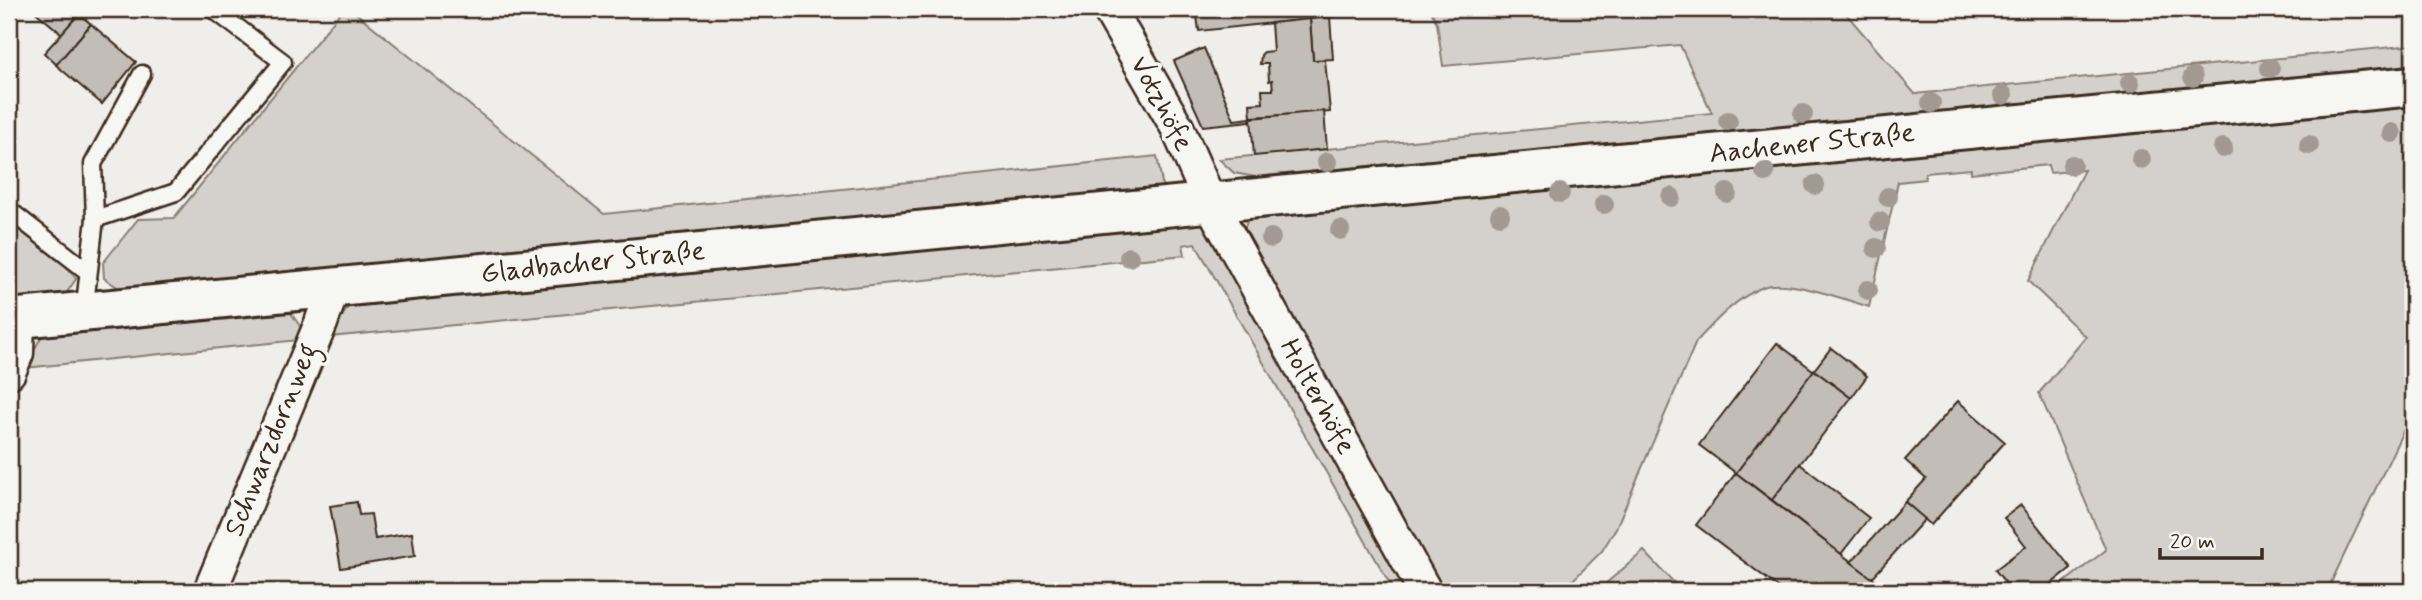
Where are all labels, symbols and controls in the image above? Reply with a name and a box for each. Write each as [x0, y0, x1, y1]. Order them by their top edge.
street label: Votzhöfe [1121, 50, 1201, 158]
street label: Aachener Straße [1707, 115, 1917, 173]
street label: Gladbacher Straße [479, 233, 707, 293]
street label: Holterhöfe [1270, 333, 1364, 461]
street label: Schwarzdornweg [216, 338, 330, 543]
scale bar [2160, 516, 2261, 560]
text: 20 m [2170, 528, 2215, 556]

